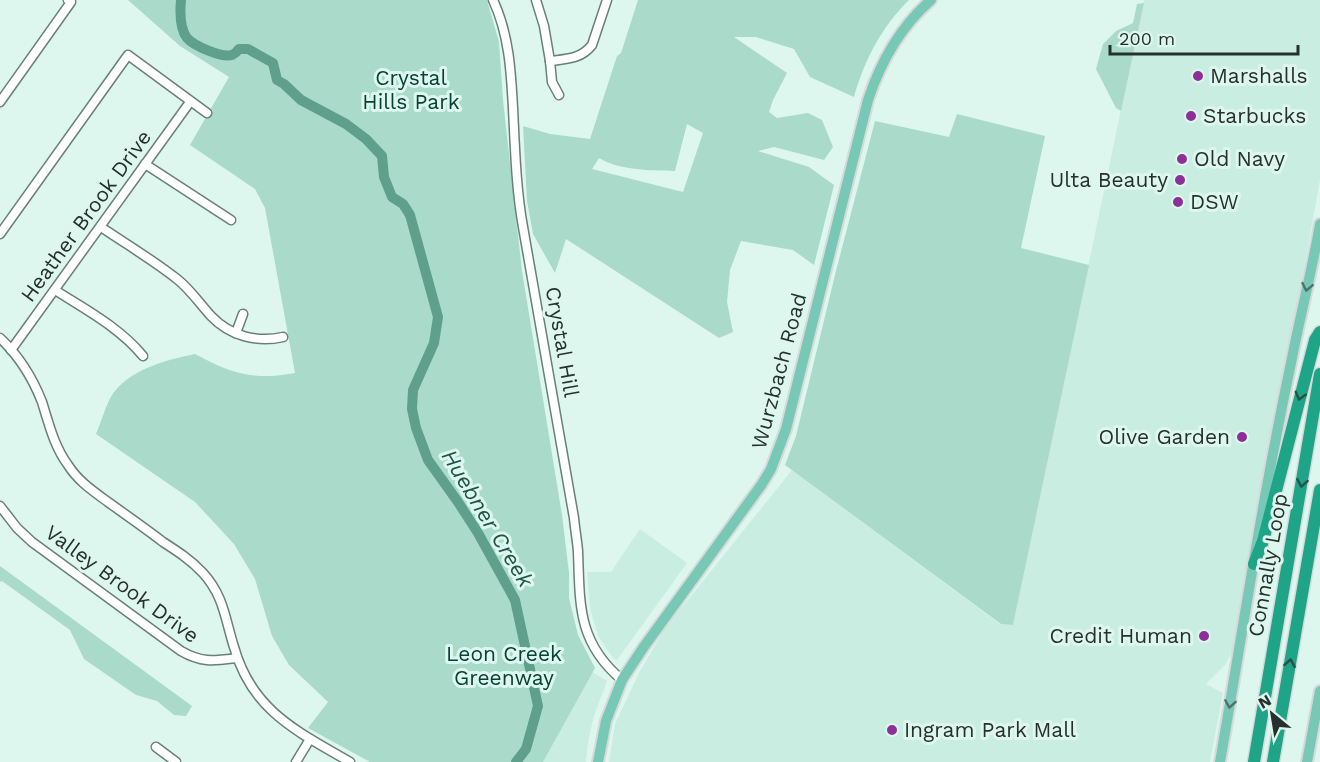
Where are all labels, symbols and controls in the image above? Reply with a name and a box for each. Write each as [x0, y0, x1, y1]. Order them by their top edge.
scale bar [1110, 18, 1298, 56]
text: 200 m [1119, 28, 1175, 49]
place label: Marshalls [1210, 63, 1308, 88]
park label: Crystal Hills Park [362, 65, 460, 114]
marker: Marshalls [1191, 69, 1205, 83]
place label: Starbucks [1203, 103, 1306, 128]
marker: Starbucks [1184, 109, 1198, 123]
street label: Heather Brook Drive [15, 125, 156, 306]
place label: Old Navy [1194, 146, 1285, 171]
marker: Old Navy [1175, 152, 1189, 166]
place label: Ulta Beauty [1050, 167, 1168, 192]
marker: Ulta Beauty [1173, 173, 1187, 187]
place label: DSW [1190, 189, 1239, 214]
marker: DSW [1171, 195, 1185, 209]
one-way arrow [1302, 282, 1315, 292]
street label: Crystal Hill [540, 285, 585, 400]
street label: Wurzbach Road [746, 290, 811, 452]
one-way arrow [1295, 391, 1308, 401]
place label: Olive Garden [1098, 424, 1230, 449]
marker: Olive Garden [1235, 430, 1249, 444]
water label: Huebner Creek [437, 445, 539, 592]
one-way arrow [1296, 478, 1309, 488]
street label: Connally Loop [1243, 491, 1292, 639]
street label: Valley Brook Drive [40, 519, 204, 648]
place label: Credit Human [1049, 623, 1192, 648]
marker: Credit Human [1197, 629, 1211, 643]
park label: Leon Creek Greenway [446, 641, 562, 690]
one-way arrow [1283, 658, 1296, 668]
north arrow [1242, 684, 1302, 744]
text: N [1255, 690, 1275, 713]
one-way arrow [1224, 699, 1236, 709]
place label: Ingram Park Mall [904, 717, 1077, 742]
marker: Ingram Park Mall [885, 723, 899, 737]

